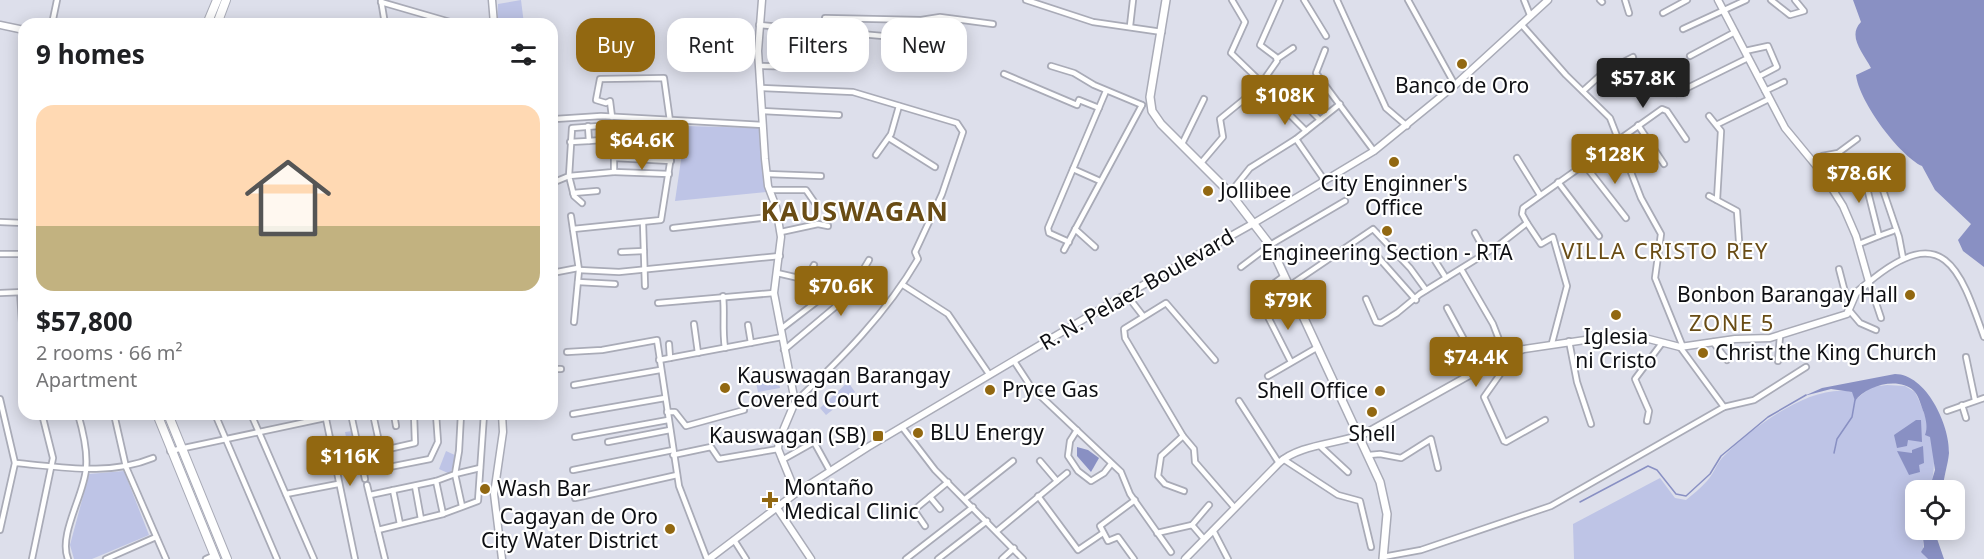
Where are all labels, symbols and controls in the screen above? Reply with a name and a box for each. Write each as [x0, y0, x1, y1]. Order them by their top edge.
chip: Buy [576, 18, 655, 72]
chip: Rent [667, 18, 755, 72]
chip: Filters [767, 18, 869, 72]
chip: New [881, 18, 967, 72]
text: 9 homes [36, 36, 145, 72]
icon: filters [507, 38, 540, 71]
marker: Banco de Oro [1455, 57, 1469, 71]
pin: $57.8K [1594, 58, 1692, 109]
text: $57.8K [1611, 64, 1675, 91]
place label: Banco de Oro [1395, 71, 1529, 99]
pin: $108K [1243, 75, 1327, 126]
text: $108K [1255, 81, 1315, 108]
pin: $64.6K [593, 120, 691, 171]
text: $64.6K [610, 126, 674, 153]
pin: $128K [1573, 134, 1657, 185]
text: $128K [1585, 140, 1645, 167]
icon: home [234, 144, 342, 252]
pin: $78.6K [1810, 153, 1908, 204]
marker: City Enginner's Office [1387, 155, 1401, 169]
text: $78.6K [1827, 159, 1891, 186]
place label: City Enginner's Office [1321, 169, 1467, 221]
place label: Jollibee [1218, 176, 1291, 204]
marker: Jollibee [1201, 184, 1215, 198]
district label: KAUSWAGAN [761, 192, 949, 229]
street label: R. N. Pelaez Boulevard [1034, 222, 1239, 356]
marker: Engineering Section - RTA [1380, 224, 1394, 238]
district label: VILLA CRISTO REY [1561, 235, 1769, 265]
place label: Engineering Section - RTA [1261, 238, 1513, 266]
pin: $70.6K [792, 266, 890, 317]
text: $70.6K [809, 272, 873, 299]
pin: $79K [1252, 280, 1324, 331]
place label: Bonbon Barangay Hall [1677, 280, 1898, 308]
text: $79K [1264, 286, 1312, 313]
marker: Bonbon Barangay Hall [1903, 288, 1917, 302]
text: $57,800 [36, 303, 133, 339]
district label: ZONE 5 [1689, 307, 1775, 337]
marker: Iglesia ni Cristo [1609, 308, 1623, 322]
place label: Iglesia ni Cristo [1575, 322, 1657, 374]
pin: $74.4K [1427, 337, 1525, 388]
place label: Christ the King Church [1715, 338, 1937, 366]
text: 2 rooms · 66 m² [36, 339, 183, 366]
text: $74.4K [1444, 343, 1508, 370]
marker: Christ the King Church [1696, 346, 1710, 360]
place label: Kauswagan Barangay Covered Court [737, 361, 950, 413]
text: Apartment [36, 366, 137, 393]
place label: Pryce Gas [1002, 375, 1099, 403]
place label: Shell Office [1257, 376, 1368, 404]
marker: Kauswagan Barangay Covered Court [718, 381, 732, 395]
marker: Pryce Gas [983, 383, 997, 397]
marker: Shell Office [1373, 384, 1387, 398]
marker: Shell [1365, 405, 1379, 419]
place label: BLU Energy [930, 418, 1044, 446]
place label: Shell [1348, 419, 1396, 447]
place label: Kauswagan (SB) [709, 421, 866, 449]
marker: BLU Energy [911, 426, 925, 440]
marker: Kauswagan (SB) [871, 429, 885, 443]
pin: $116K [308, 436, 392, 487]
text: $116K [320, 442, 380, 469]
place label: Montaño Medical Clinic [784, 473, 919, 525]
place label: Wash Bar [497, 474, 591, 502]
map controls [1905, 480, 1965, 540]
button: locate [1905, 480, 1965, 540]
marker: Wash Bar [478, 482, 492, 496]
marker: Montaño Medical Clinic [761, 491, 779, 509]
place label: Cagayan de Oro City Water District [481, 502, 658, 554]
marker: Cagayan de Oro City Water District [663, 522, 677, 536]

